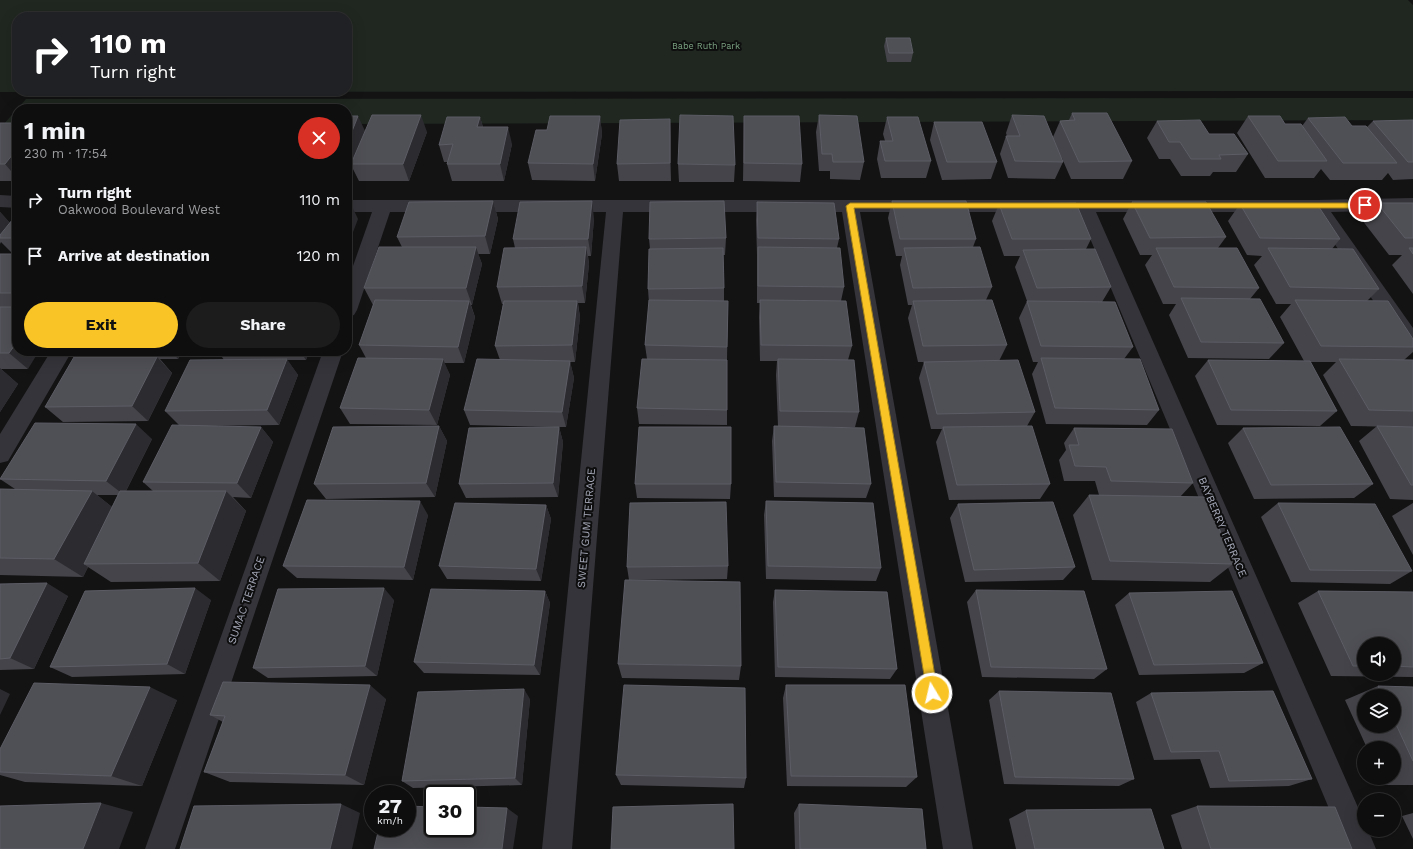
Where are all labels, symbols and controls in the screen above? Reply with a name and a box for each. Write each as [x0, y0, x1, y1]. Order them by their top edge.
text: 110 m [90, 27, 167, 60]
icon: right [24, 28, 76, 80]
park label: Babe Ruth Park [672, 41, 740, 51]
text: Turn right [90, 61, 176, 82]
text: 1 min [24, 117, 86, 145]
button: close [298, 117, 340, 159]
text: 230 m · 17:54 [24, 146, 107, 161]
text: Turn right [58, 184, 131, 202]
pin [1348, 188, 1382, 222]
icon: right [24, 189, 46, 211]
text: 110 m [300, 191, 340, 209]
icon: arrive [1354, 194, 1376, 216]
text: Oakwood Boulevard West [58, 202, 220, 217]
icon: arrive [24, 245, 46, 267]
text: Arrive at destination [58, 247, 210, 265]
text: 120 m [297, 247, 340, 265]
button: Exit [24, 302, 178, 348]
button: Share [186, 302, 340, 348]
street label: SWEET GUM TERRACE [575, 468, 598, 588]
street label: BAYBERRY TERRACE [1196, 475, 1250, 579]
street label: SUMAC TERRACE [225, 554, 268, 646]
map controls [1357, 637, 1401, 837]
button: sound [1357, 637, 1401, 681]
position arrow [911, 672, 953, 714]
button: layers [1357, 689, 1401, 733]
button: + [1357, 741, 1401, 785]
speed limit sign: 30 [424, 785, 476, 837]
button: − [1357, 793, 1401, 837]
text: 27 [378, 794, 402, 818]
text: km/h [377, 815, 403, 826]

